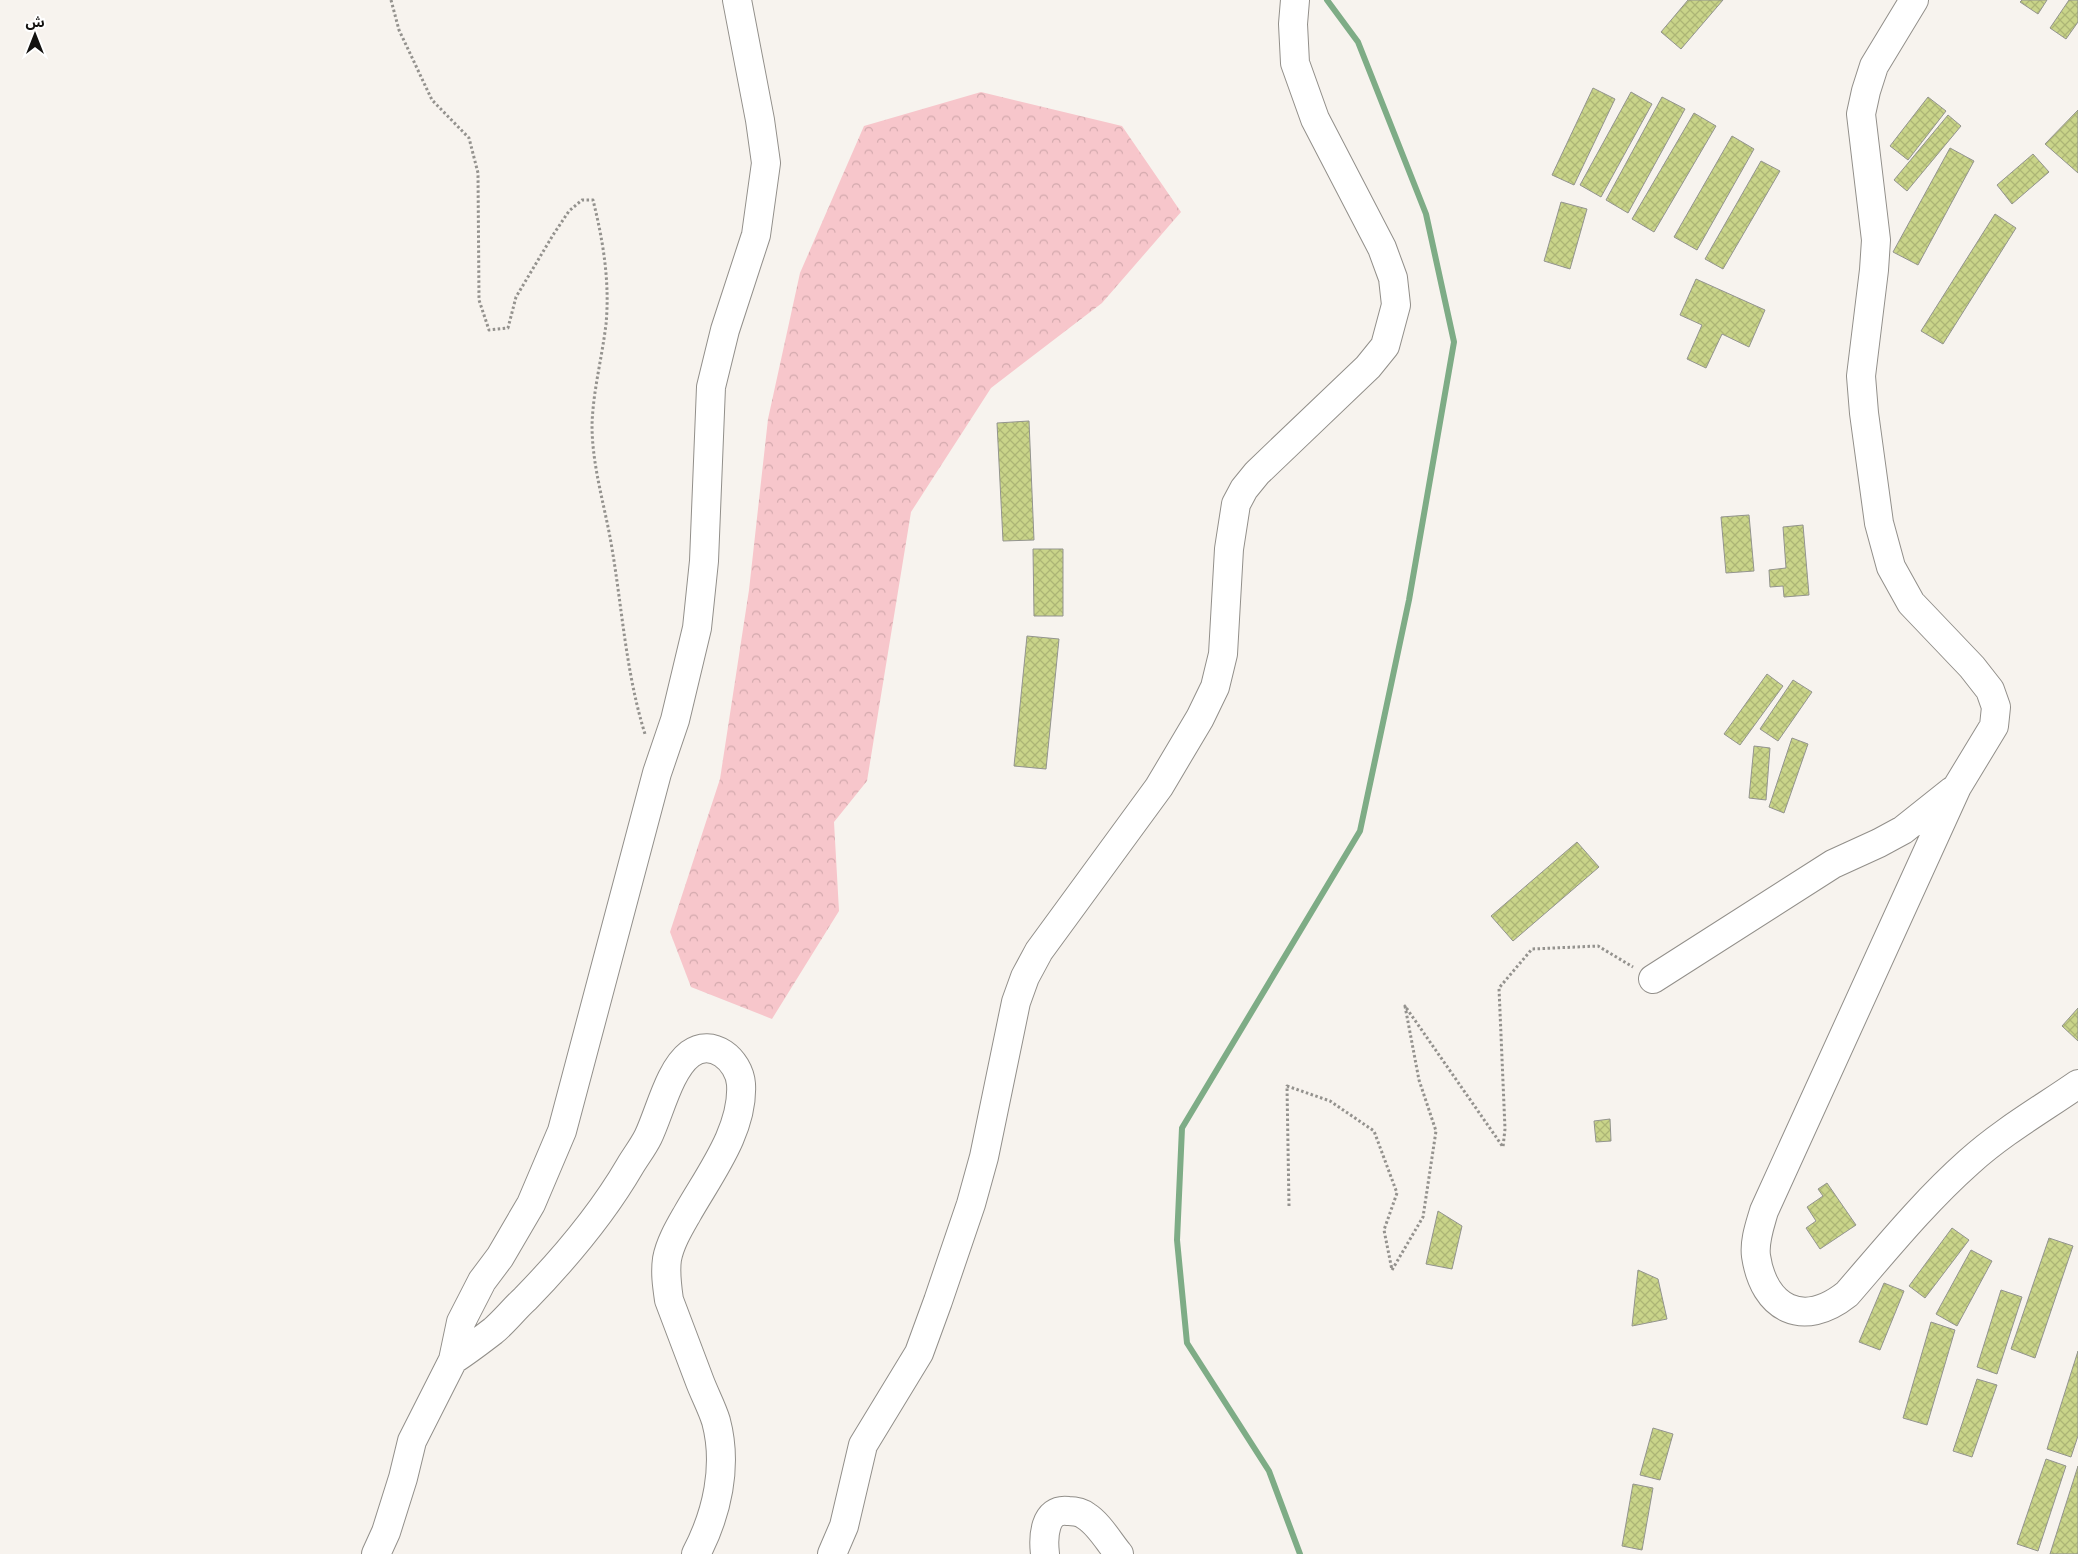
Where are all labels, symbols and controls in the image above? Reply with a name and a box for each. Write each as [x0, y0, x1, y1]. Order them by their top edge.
north arrow [10, 10, 60, 60]
text: ش [25, 14, 45, 31]

